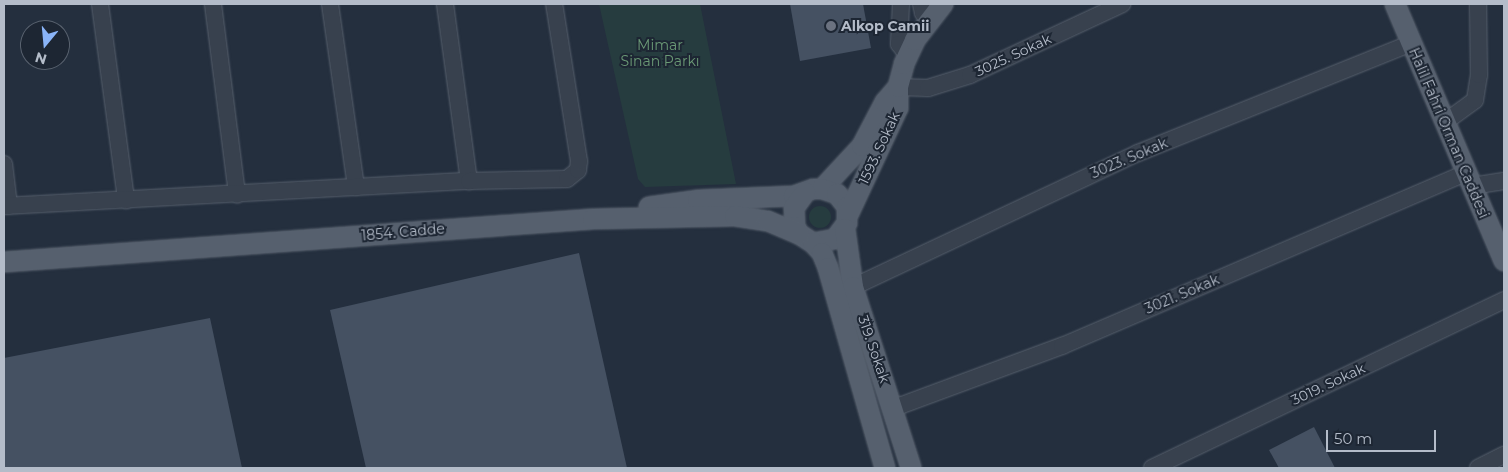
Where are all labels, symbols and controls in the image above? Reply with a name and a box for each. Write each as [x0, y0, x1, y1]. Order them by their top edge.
place label: Alkop Camii [841, 18, 929, 34]
north arrow [20, 20, 70, 70]
marker: Alkop Camii [825, 20, 837, 32]
street label: 3025. Sokak [972, 30, 1054, 80]
park label: Mimar Sinan Parkı [621, 37, 699, 70]
street label: Halil Fahri Orman Caddesi [1405, 45, 1493, 221]
text: N [33, 48, 49, 69]
street label: 1593. Sokak [855, 109, 903, 187]
street label: 3023. Sokak [1088, 134, 1170, 182]
street label: 1854. Cadde [361, 220, 445, 244]
street label: 3021. Sokak [1142, 271, 1222, 317]
street label: 319. Sokak [855, 313, 893, 385]
street label: 3019. Sokak [1288, 360, 1368, 408]
scale bar [1328, 420, 1438, 452]
text: 50 m [1334, 429, 1372, 448]

